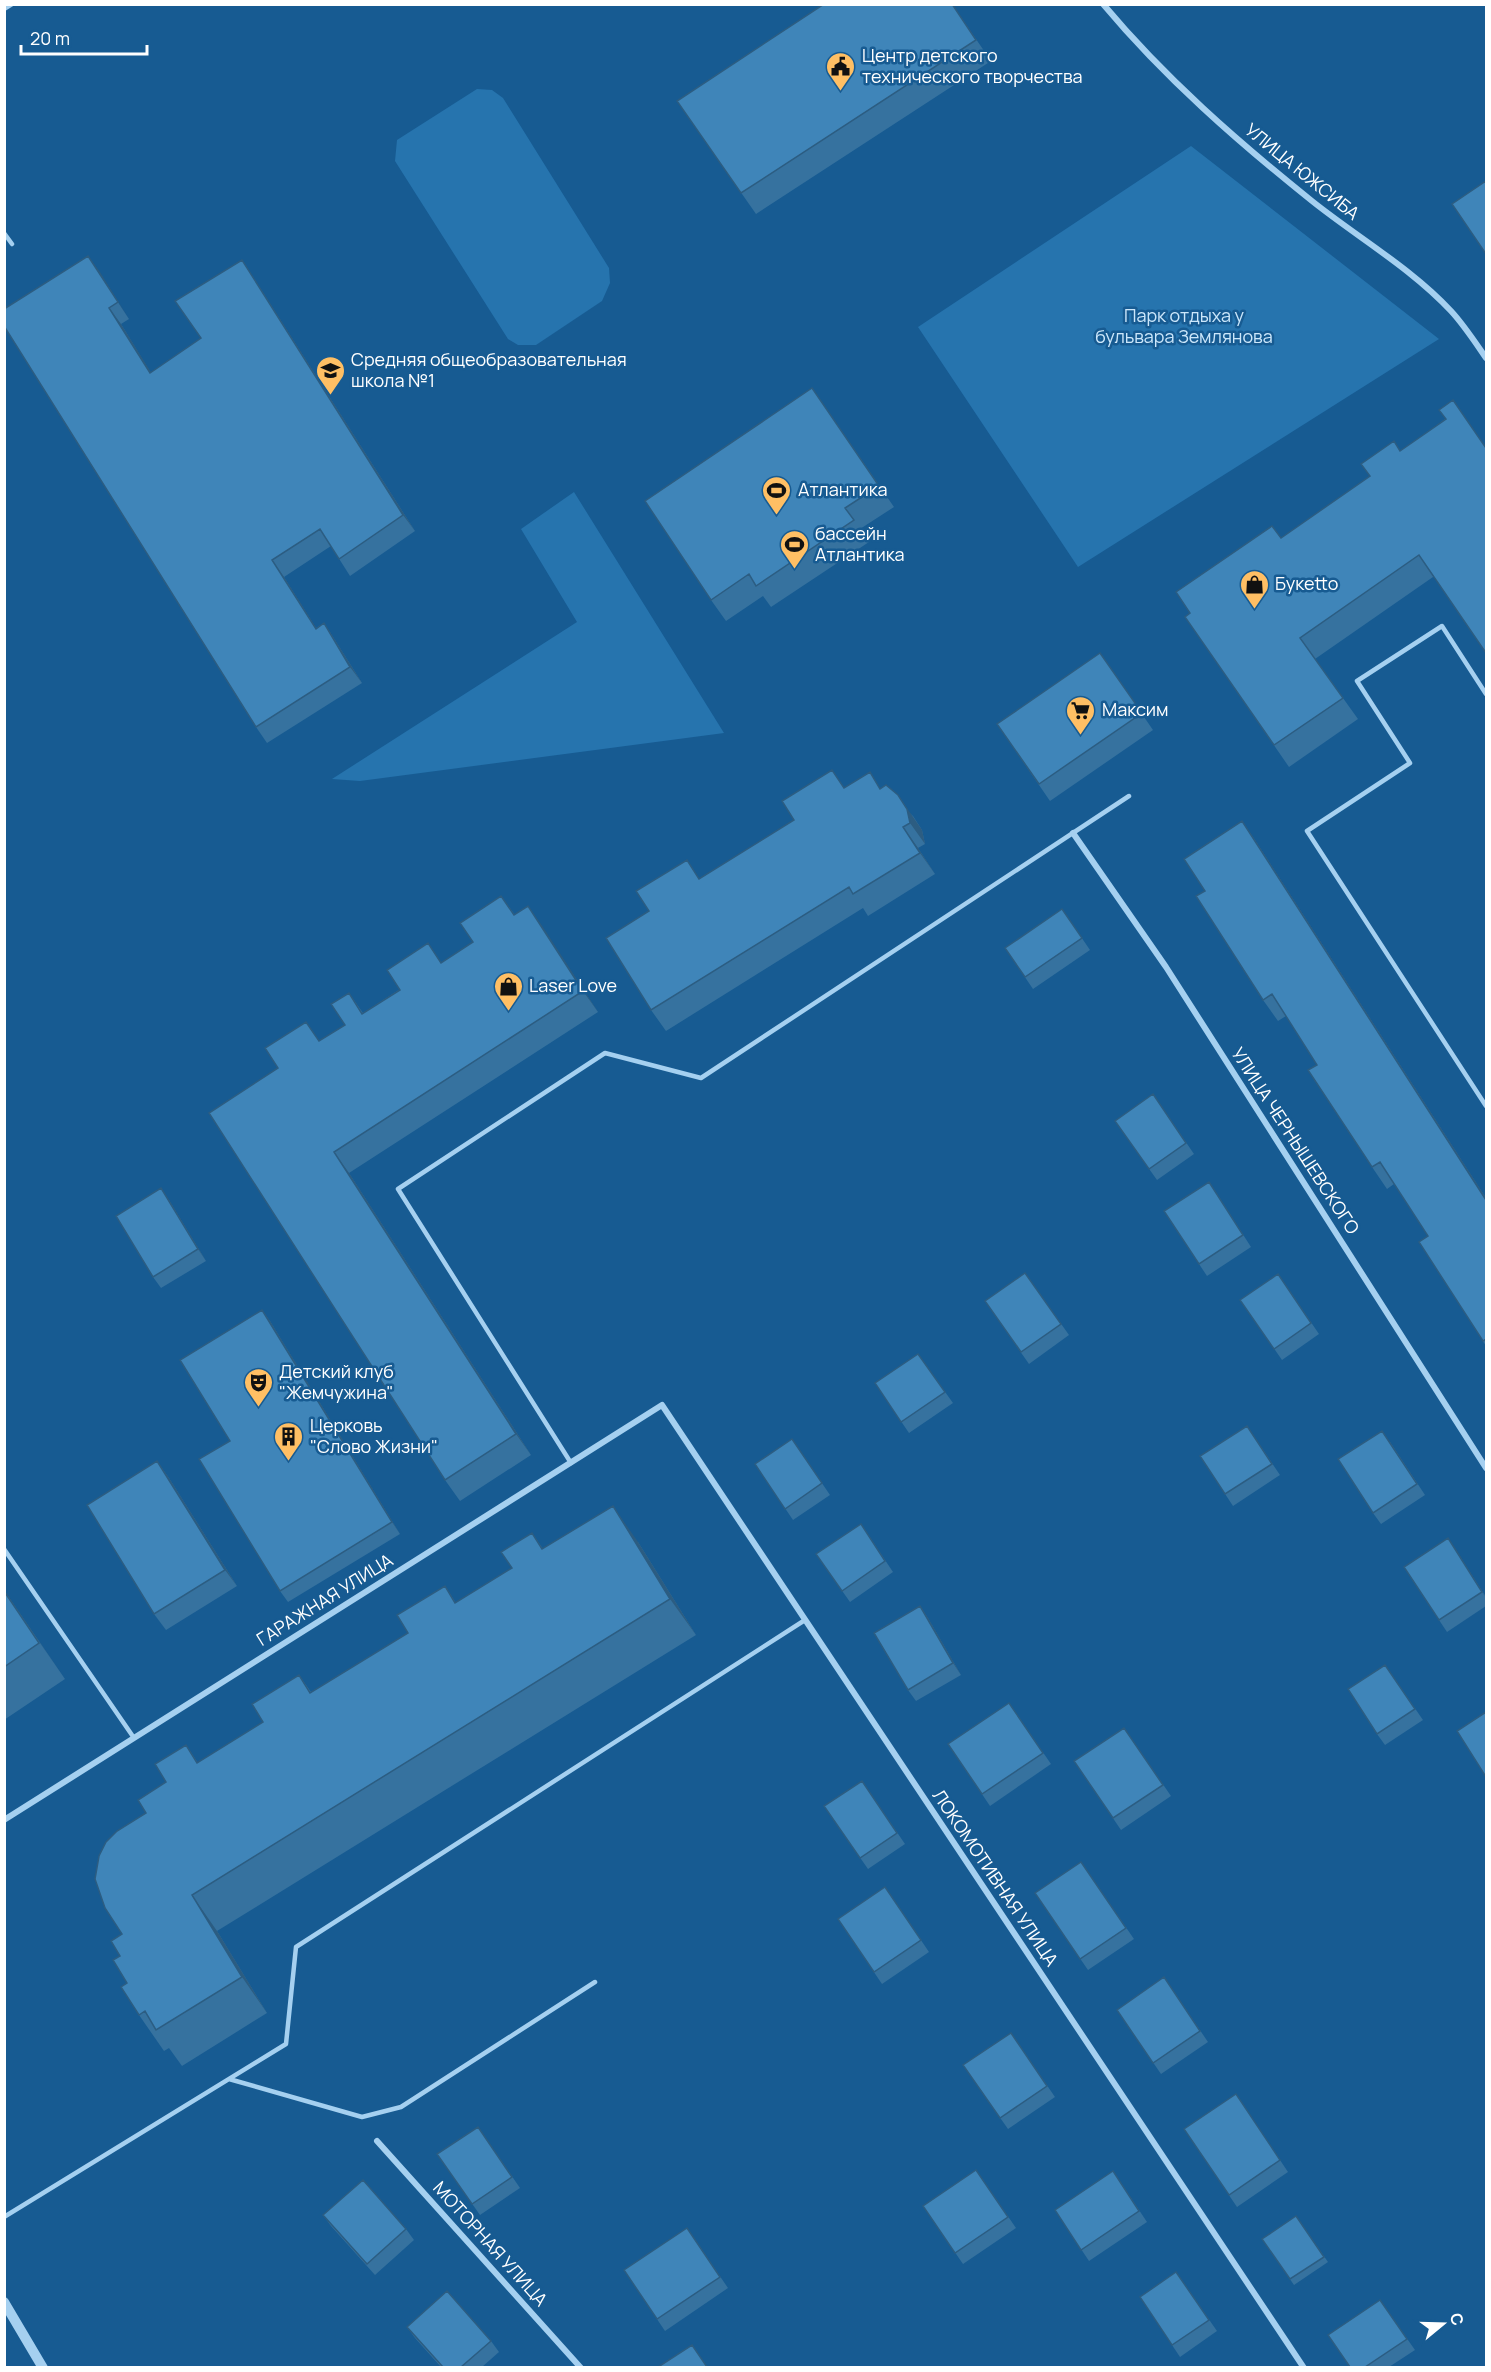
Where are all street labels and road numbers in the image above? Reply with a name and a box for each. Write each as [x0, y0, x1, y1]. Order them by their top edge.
street label: УЛИЦА ЮЖСИБА [1240, 118, 1365, 225]
street label: УЛИЦА ЧЕРНЫШЕВСКОГО [1226, 1042, 1365, 1238]
street label: ГАРАЖНАЯ УЛИЦА [252, 1547, 398, 1651]
street label: ЛОКОМОТИВНАЯ УЛИЦА [928, 1784, 1064, 1971]
street label: МОТОРНАЯ УЛИЦА [428, 2176, 554, 2311]

